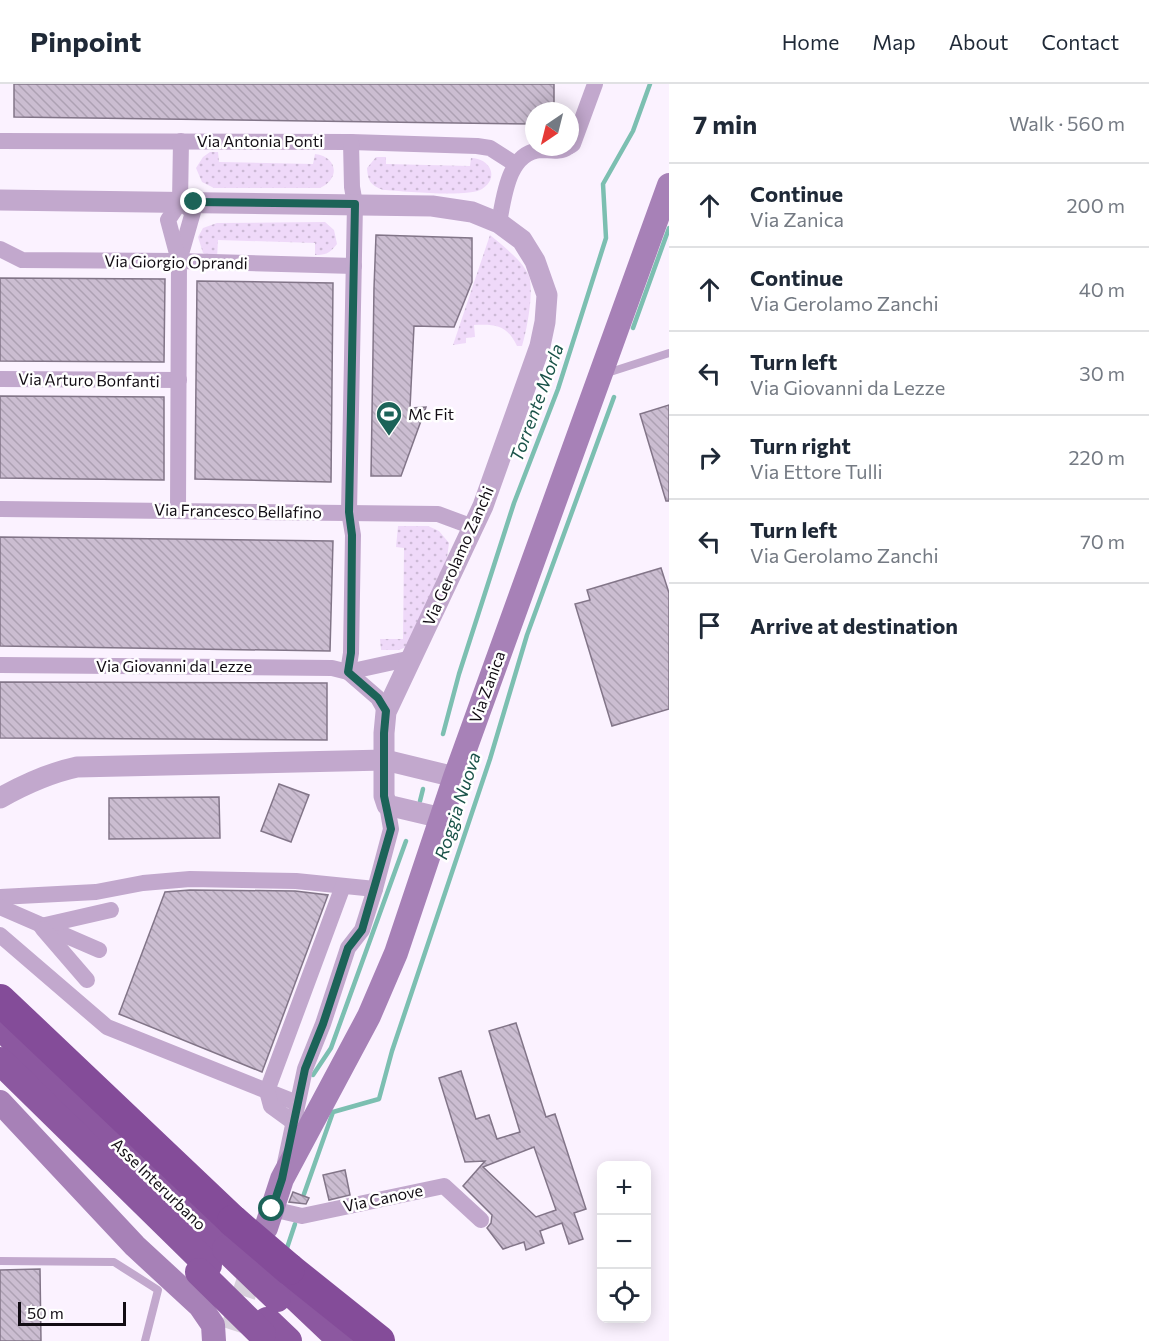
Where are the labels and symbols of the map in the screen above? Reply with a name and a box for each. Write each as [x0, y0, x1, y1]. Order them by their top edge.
north arrow [525, 102, 579, 156]
street label: Via Antonia Ponti [197, 131, 323, 150]
route end [180, 188, 206, 214]
street label: Via Giorgio Oprandi [104, 251, 248, 272]
water label: Torrente Morla [505, 341, 568, 465]
street label: Via Arturo Bonfanti [18, 369, 160, 390]
sports icon: Mc Fit [374, 399, 404, 437]
place label: Mc Fit [408, 404, 455, 423]
street label: Via Gerolamo Zanchi [418, 483, 497, 629]
street label: Via Francesco Bellafino [154, 500, 322, 521]
street label: Via Zanica [465, 648, 508, 725]
street label: Via Giovanni da Lezze [96, 656, 252, 675]
water label: Roggia Nuova [429, 749, 485, 862]
street label: Asse Interurbano [108, 1134, 211, 1234]
street label: Via Canove [341, 1180, 424, 1215]
route start [258, 1195, 284, 1221]
scale bar [18, 1299, 126, 1326]

